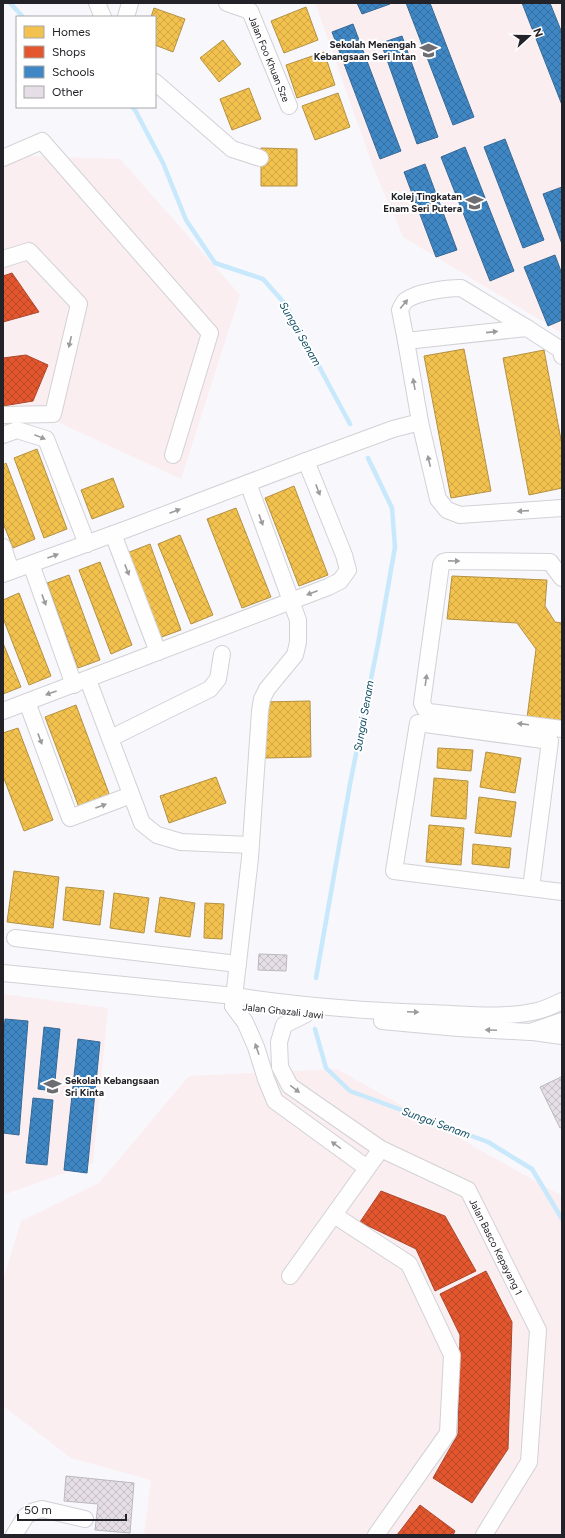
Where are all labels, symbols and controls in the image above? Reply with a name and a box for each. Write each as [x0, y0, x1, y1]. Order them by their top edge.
street label: Jalan Foo Khuan Sze [246, 14, 293, 104]
legend [16, 16, 156, 108]
north arrow [509, 16, 549, 56]
text: Homes [52, 25, 91, 39]
text: N [530, 26, 545, 39]
place label: Sekolah Menengah Kebangsaan Seri Intan [314, 38, 416, 63]
school or university icon: Sekolah Menengah Kebangsaan Seri Intan [419, 40, 439, 60]
text: Shops [52, 45, 86, 59]
text: Schools [52, 65, 95, 79]
text: Other [52, 85, 83, 99]
place label: Kolej Tingkatan Enam Seri Putera [383, 190, 462, 215]
school or university icon: Kolej Tingkatan Enam Seri Putera [465, 192, 485, 212]
one-way arrow [400, 299, 409, 310]
water label: Sungai Senam [276, 300, 324, 369]
one-way arrow [486, 329, 498, 335]
one-way arrow [67, 336, 73, 348]
one-way arrow [410, 378, 416, 390]
one-way arrow [34, 433, 46, 440]
one-way arrow [425, 455, 431, 468]
one-way arrow [316, 484, 322, 496]
one-way arrow [169, 507, 181, 513]
one-way arrow [517, 507, 529, 514]
one-way arrow [259, 514, 265, 526]
one-way arrow [47, 552, 59, 558]
one-way arrow [448, 558, 461, 564]
one-way arrow [125, 565, 131, 577]
one-way arrow [306, 591, 318, 597]
one-way arrow [42, 595, 48, 607]
one-way arrow [422, 673, 429, 686]
water label: Sungai Senam [351, 679, 377, 753]
one-way arrow [45, 691, 57, 697]
one-way arrow [517, 721, 529, 727]
one-way arrow [38, 733, 44, 745]
one-way arrow [95, 803, 107, 809]
street label: Jalan Ghazali Jawi [242, 1000, 324, 1022]
one-way arrow [407, 1009, 420, 1015]
one-way arrow [485, 1026, 497, 1033]
one-way arrow [253, 1043, 259, 1055]
place label: Sekolah Kebangsaan Sri Kinta [65, 1074, 160, 1099]
school or university icon: Sekolah Kebangsaan Sri Kinta [42, 1076, 62, 1096]
one-way arrow [289, 1085, 300, 1093]
water label: Sungai Senam [400, 1105, 473, 1142]
one-way arrow [330, 1141, 341, 1149]
street label: Jalan Basco Kepayang 1 [467, 1196, 526, 1297]
scale bar [18, 1496, 126, 1522]
text: 50 m [24, 1503, 52, 1517]

